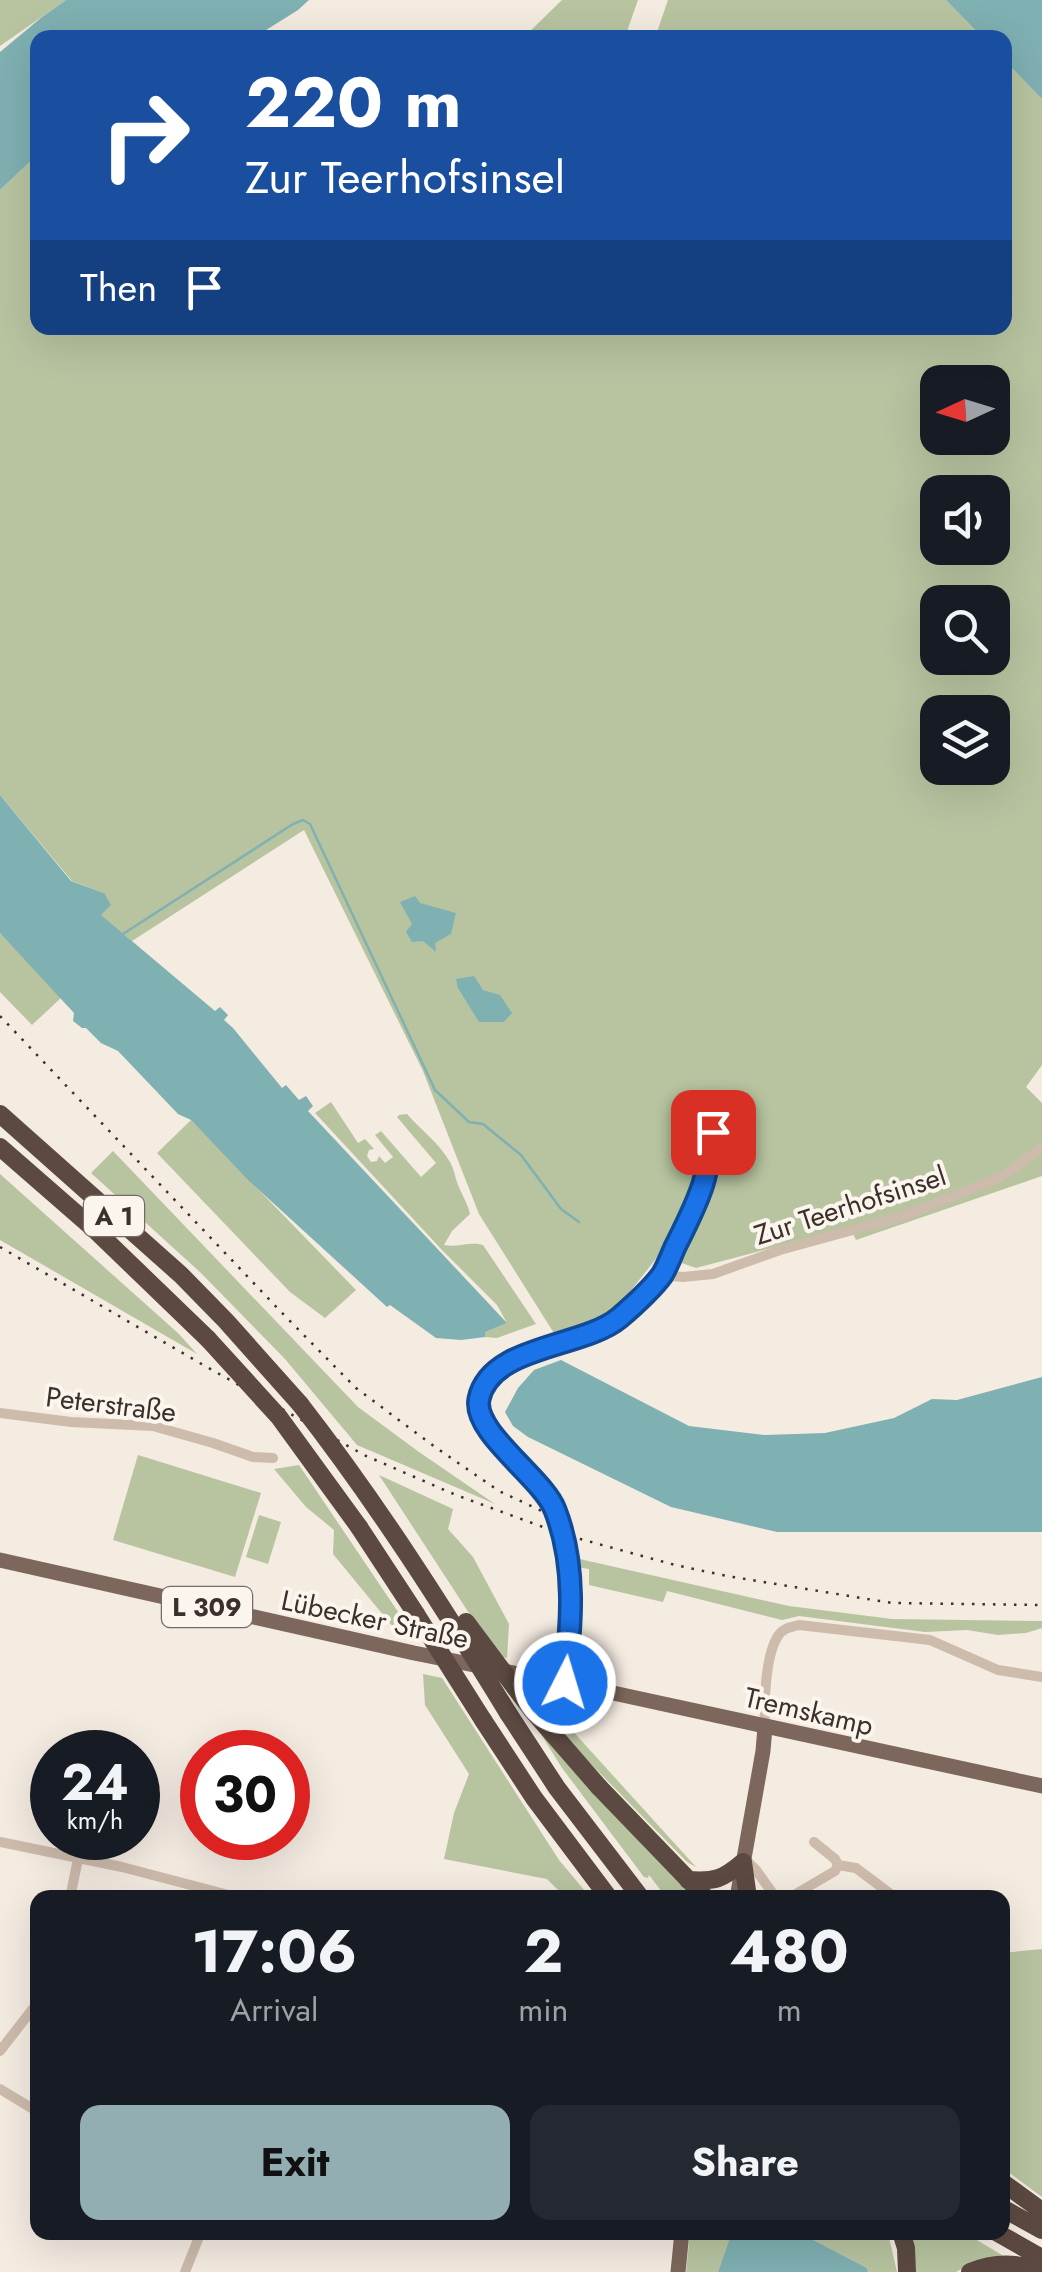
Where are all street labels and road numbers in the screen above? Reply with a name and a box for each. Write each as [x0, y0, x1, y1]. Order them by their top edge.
street label: Zur Teerhofsinsel [749, 1155, 951, 1256]
road number: A 1 [84, 1196, 144, 1236]
street label: Peterstraße [43, 1376, 178, 1433]
street label: Lübecker Straße [277, 1580, 472, 1659]
road number: L 309 [162, 1587, 252, 1627]
street label: Tremskamp [740, 1677, 877, 1746]

